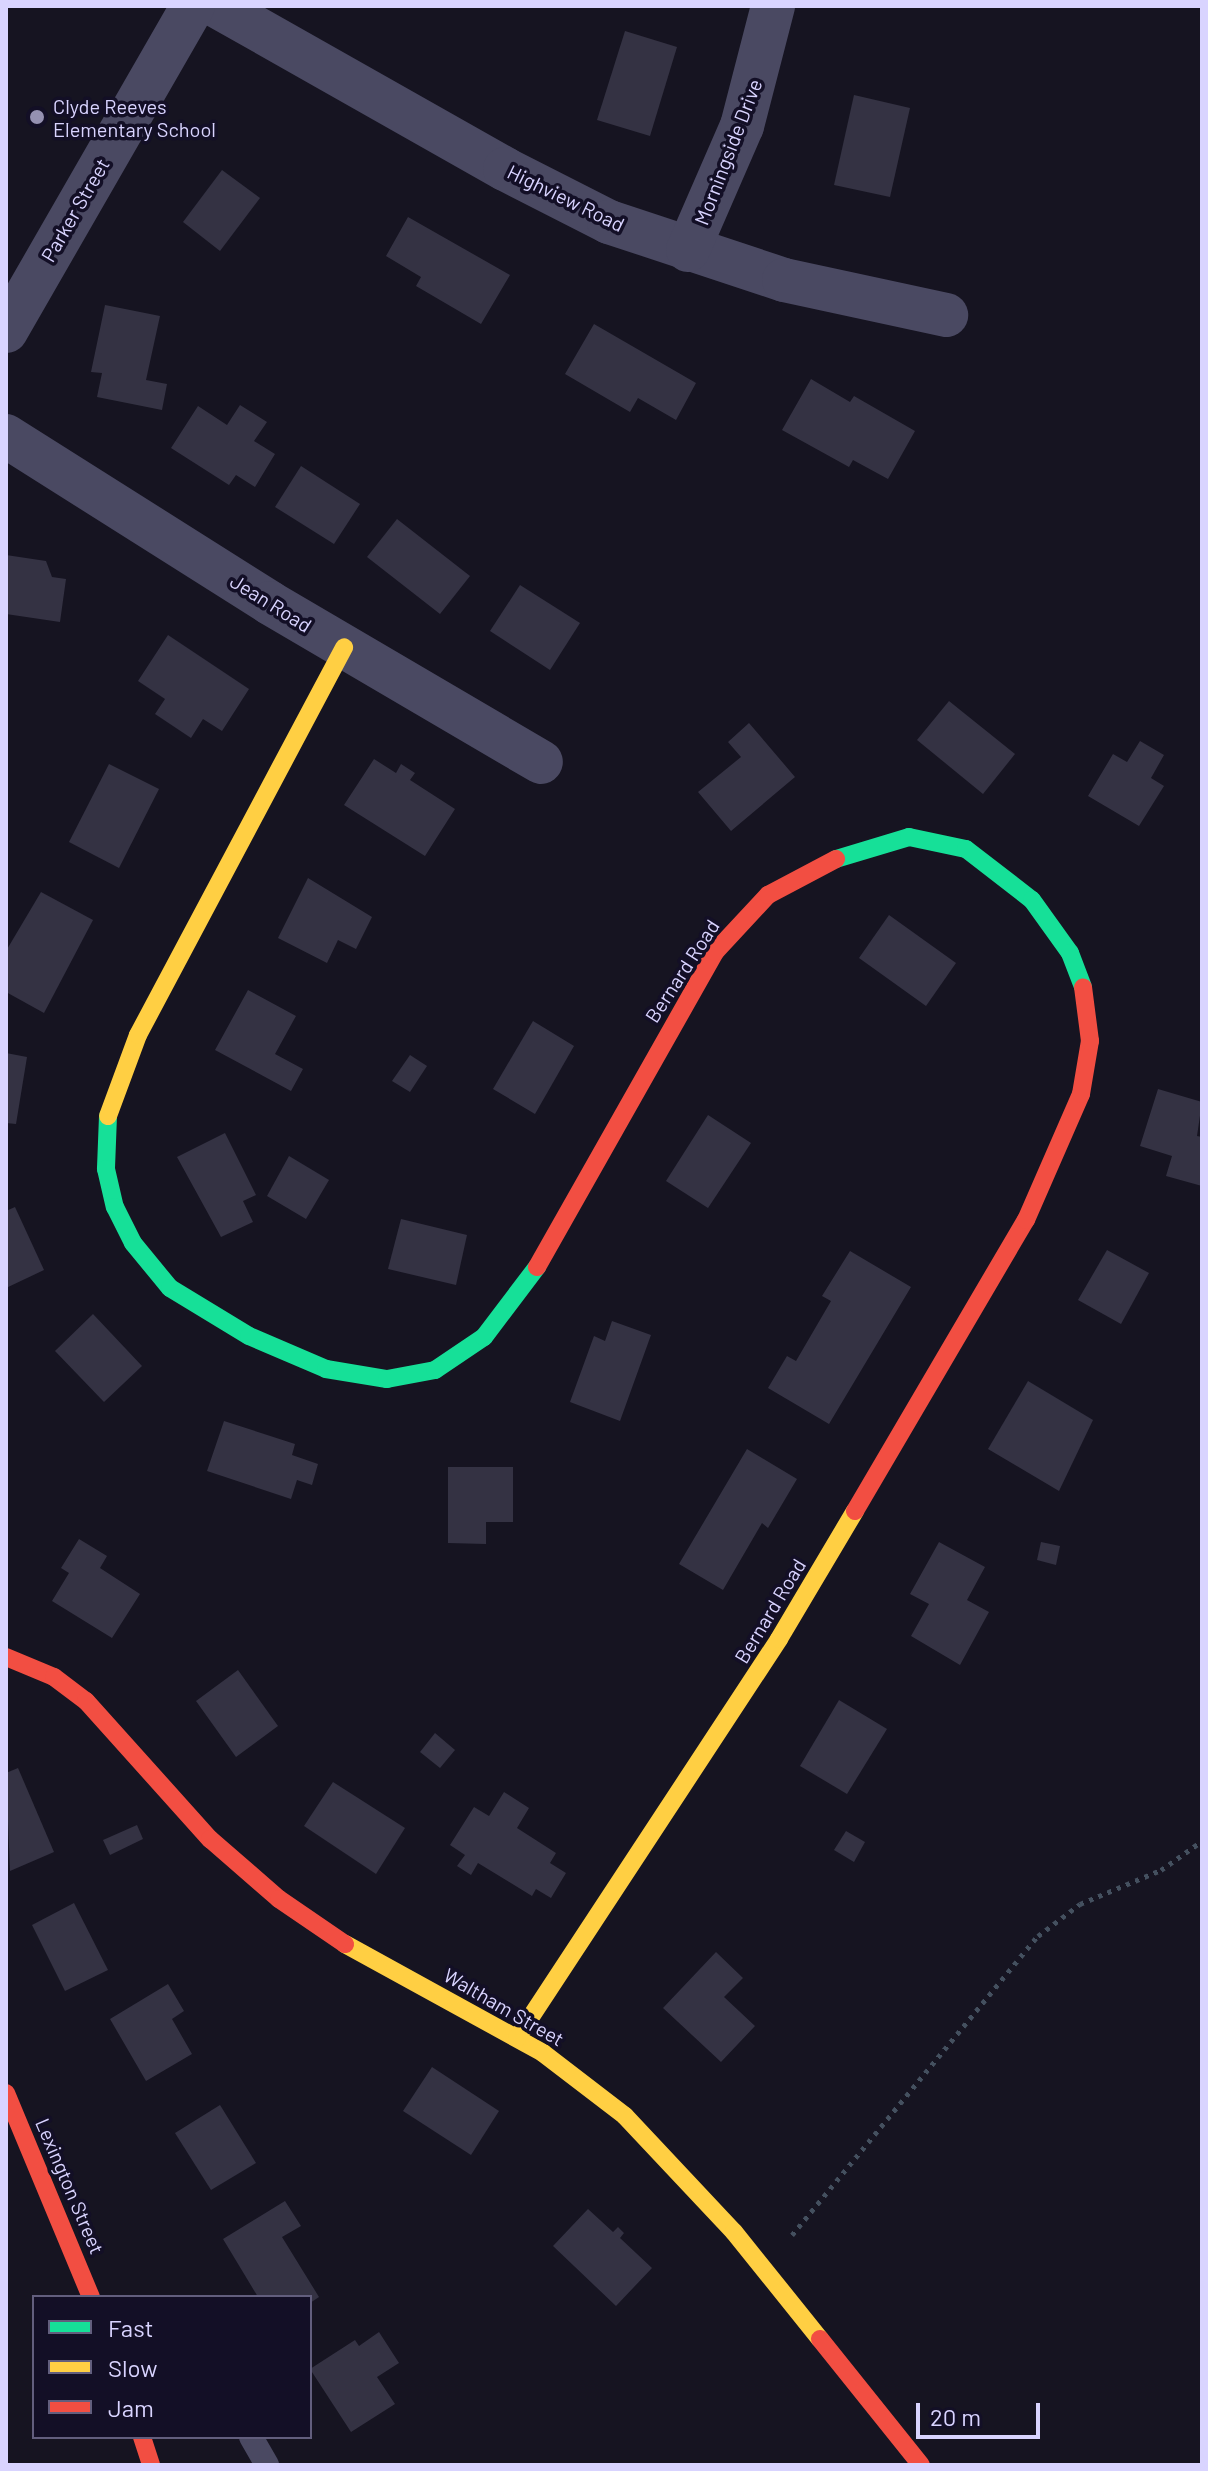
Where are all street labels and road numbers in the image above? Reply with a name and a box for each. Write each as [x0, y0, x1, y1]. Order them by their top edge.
street label: Morningside Drive [689, 76, 767, 228]
street label: Parker Street [36, 154, 114, 266]
street label: Highview Road [504, 159, 628, 237]
street label: Jean Road [226, 569, 316, 637]
street label: Bernard Road [640, 915, 724, 1027]
street label: Bernard Road [729, 1554, 811, 1668]
street label: Waltham Street [440, 1963, 568, 2051]
street label: Lexington Street [31, 2115, 109, 2257]

